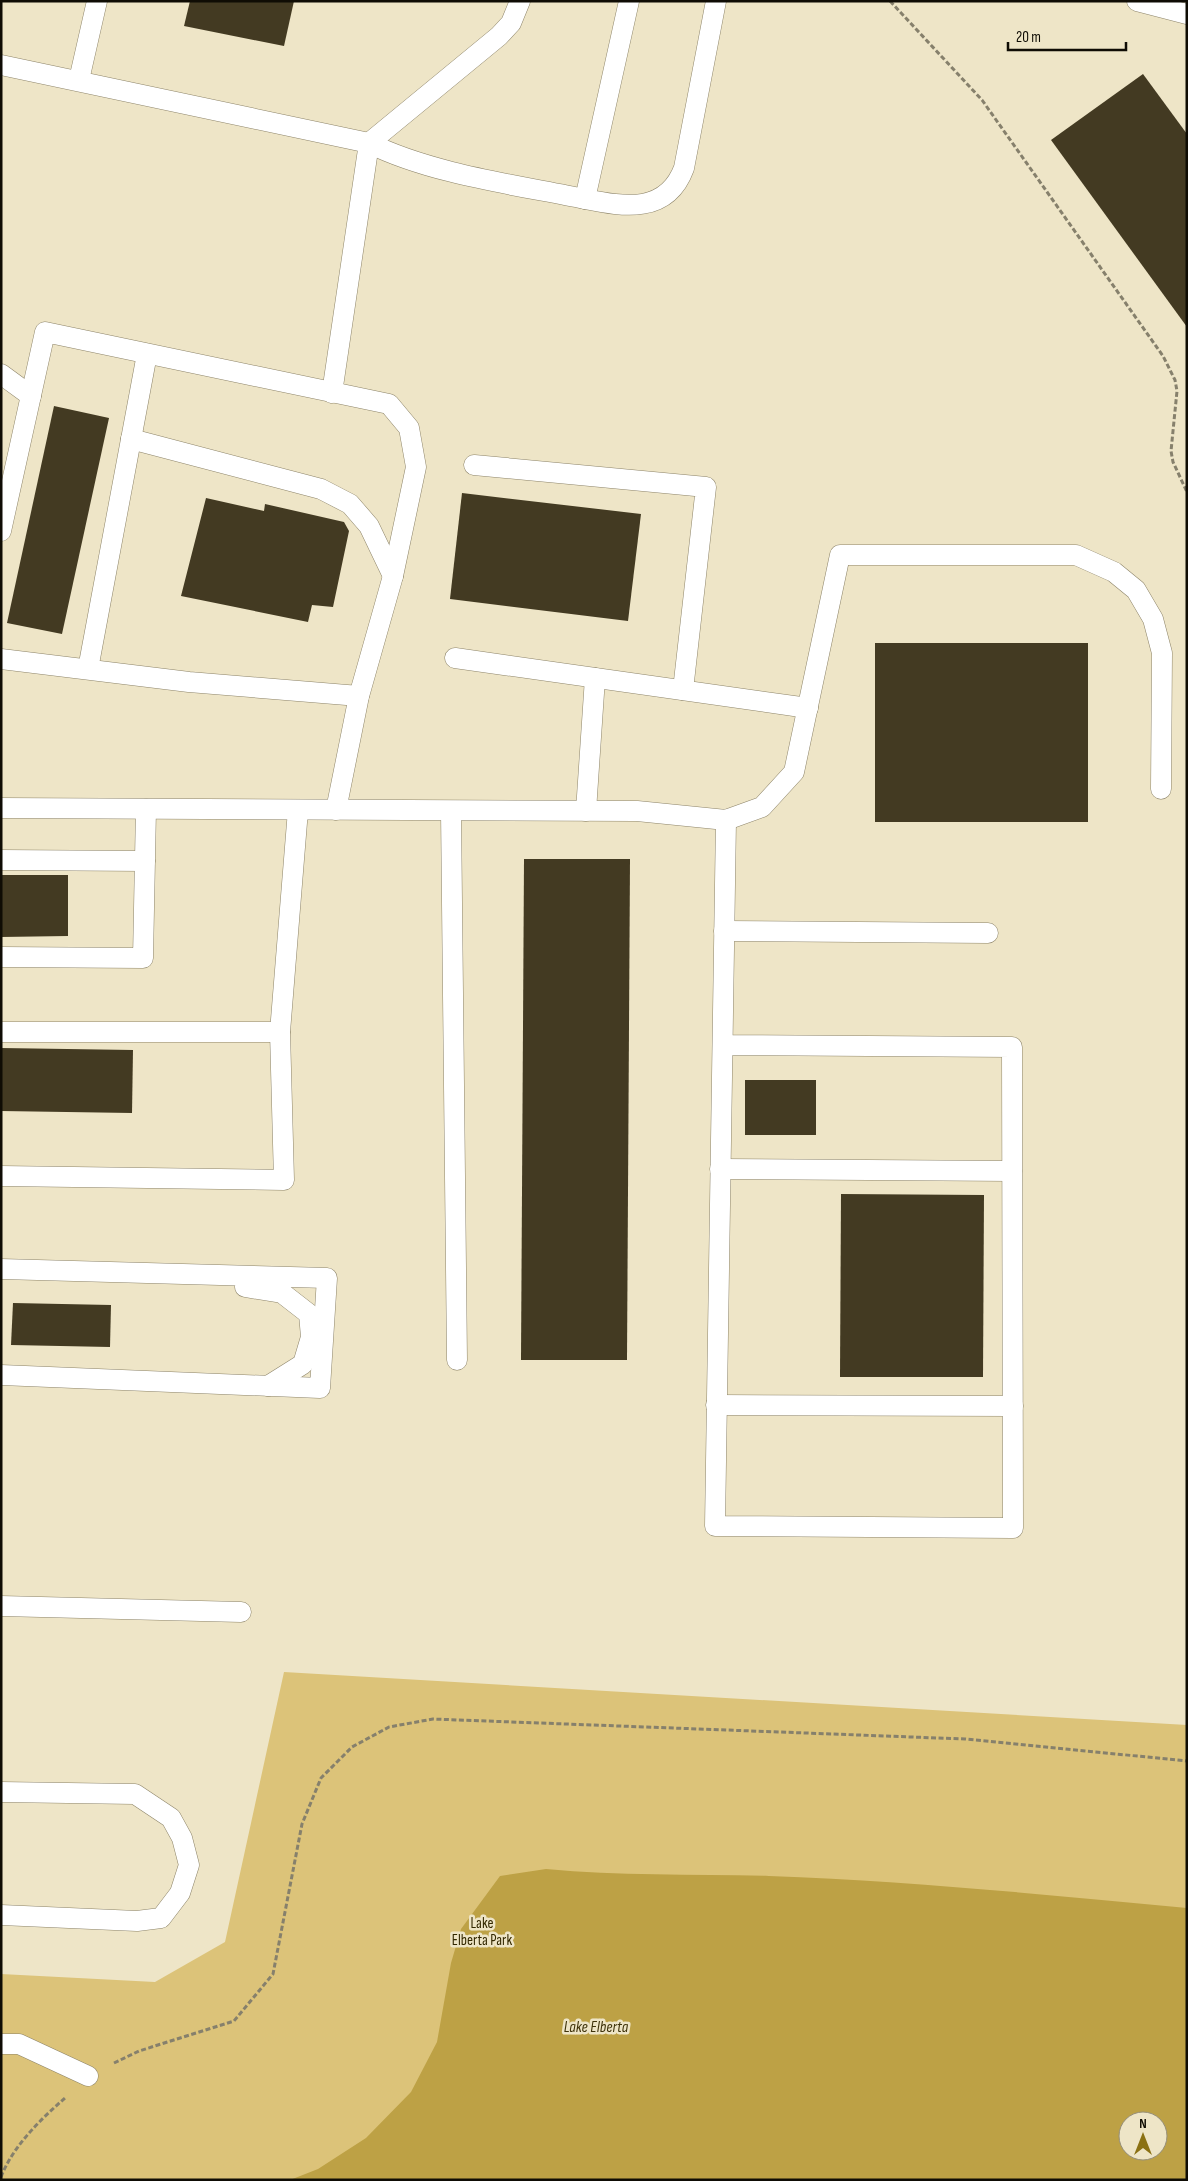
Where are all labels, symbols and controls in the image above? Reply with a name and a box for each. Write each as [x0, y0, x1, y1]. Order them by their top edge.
scale bar [1008, 20, 1126, 52]
text: 20 m [1016, 28, 1041, 47]
park label: Lake Elberta Park [452, 1914, 512, 1950]
water label: Lake Elberta [564, 2018, 629, 2037]
north arrow [1118, 2111, 1168, 2161]
text: N [1139, 2115, 1147, 2132]

